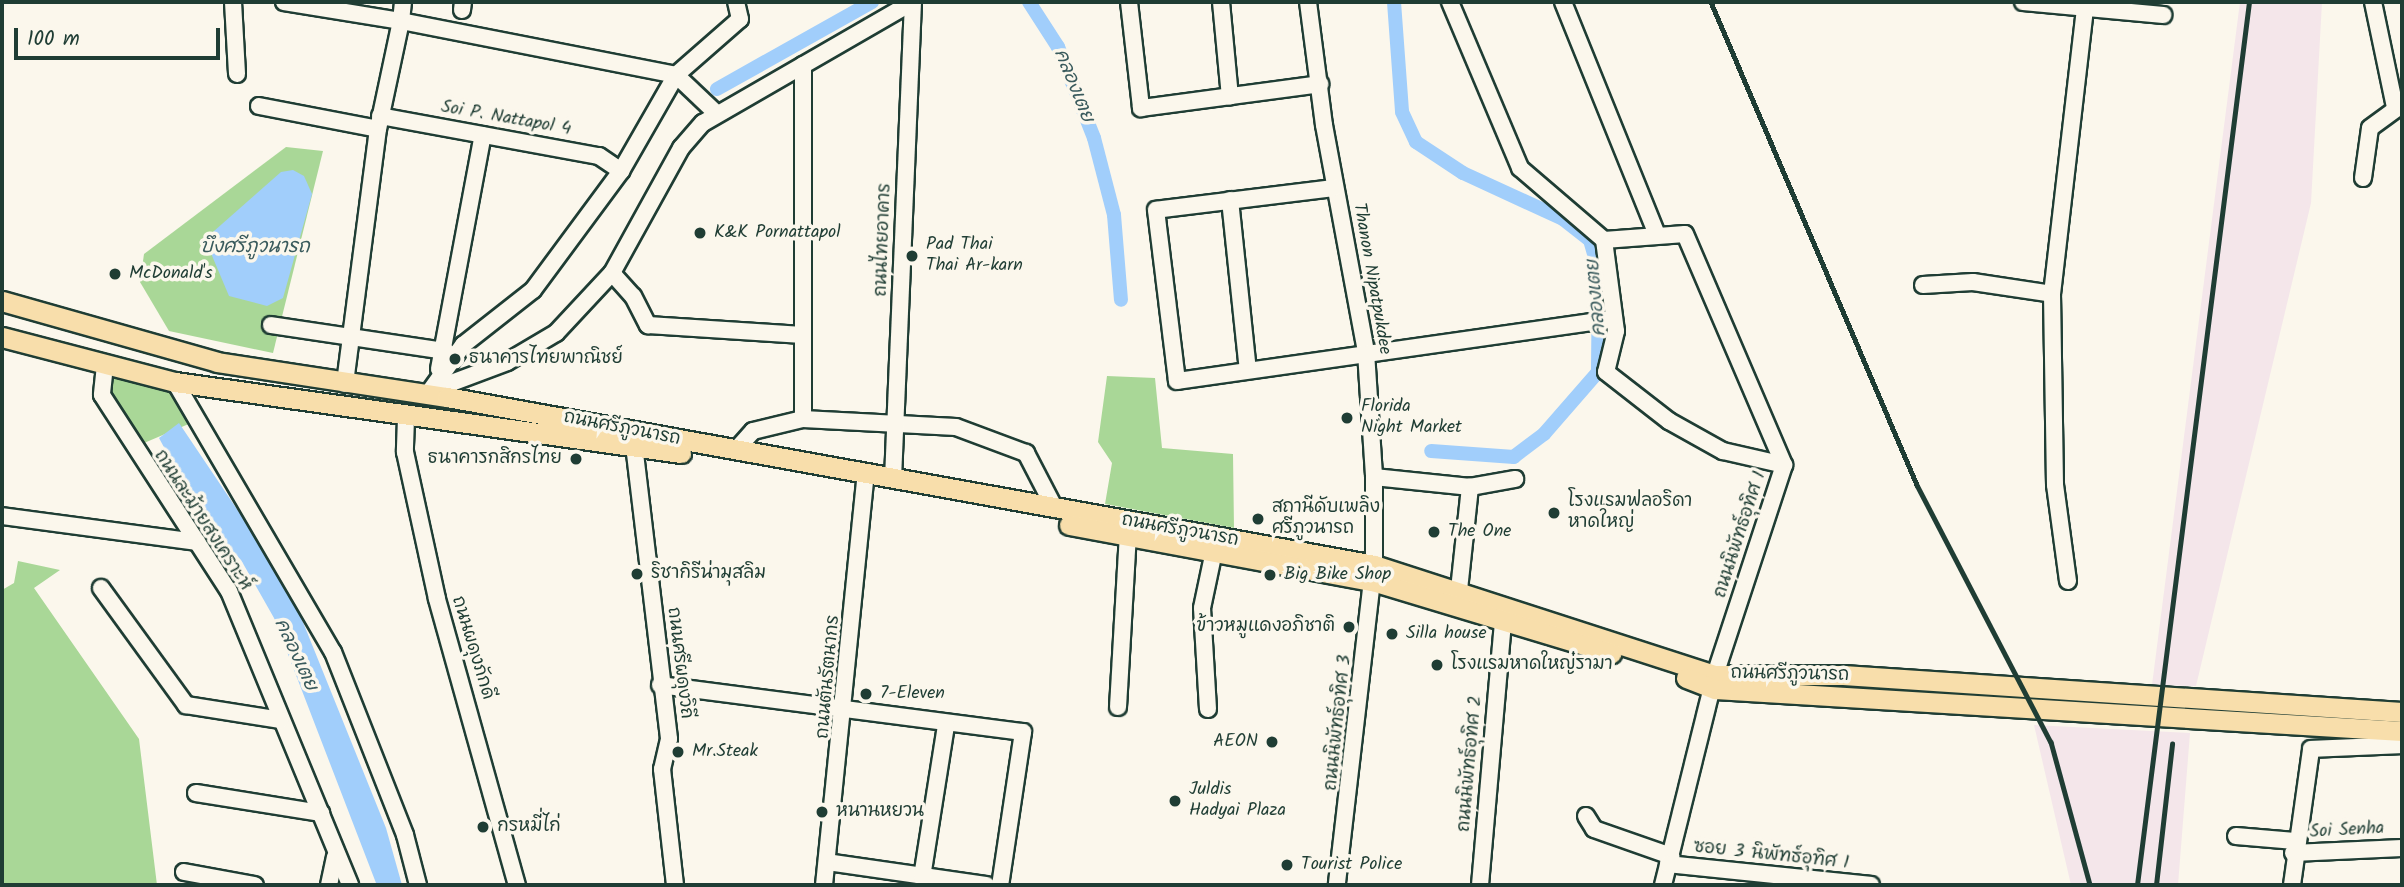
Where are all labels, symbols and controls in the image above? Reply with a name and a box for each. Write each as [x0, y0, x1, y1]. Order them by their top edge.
scale bar [18, 14, 224, 58]
text: 100 m [27, 23, 80, 56]
water label: คลองเตย [1048, 46, 1098, 126]
street label: Soi P. Nattapol 4 [439, 97, 573, 141]
street label: ถนนไทยอาคาร [871, 183, 897, 297]
street label: Thanon Nipatpukdee [1347, 201, 1395, 357]
place label: K&K Pornattapol [714, 222, 841, 244]
marker: K&K Pornattapol [692, 225, 708, 241]
place label: Pad Thai Thai Ar-karn [926, 235, 1023, 278]
water label: บึงศรีภูวนารถ [200, 237, 310, 259]
marker: Pad Thai Thai Ar-karn [904, 248, 920, 264]
water label: คลองเตย [1582, 259, 1612, 337]
place label: McDonald's [129, 263, 213, 285]
marker: McDonald's [107, 266, 123, 282]
place label: ธนาคารไทยพาณิชย์ [469, 348, 623, 370]
marker: ธนาคารไทยพาณิชย์ [447, 351, 463, 367]
place label: Florida Night Market [1361, 397, 1462, 440]
street label: ถนนศรีภูวนารถ [562, 407, 682, 451]
marker: Florida Night Market [1339, 410, 1355, 426]
street label: ถนนละม้ายสงเคราะห์ [148, 446, 256, 596]
place label: ธนาคารกสิกรไทย [428, 448, 562, 470]
marker: ธนาคารกสิกรไทย [568, 451, 584, 467]
street label: ถนนนิพัทธ์อุทิศ 1 [1710, 469, 1772, 601]
place label: โรงแรมฟลอริดา หาดใหญ่ [1568, 492, 1692, 534]
place label: สถานีดับเพลิง ศรีภูวนารถ [1272, 498, 1380, 540]
marker: โรงแรมฟลอริดา หาดใหญ่ [1546, 505, 1562, 521]
street label: ถนนศรีภูวนารถ [1120, 510, 1240, 552]
marker: สถานีดับเพลิง ศรีภูวนารถ [1250, 511, 1266, 527]
place label: The One [1448, 521, 1511, 543]
marker: The One [1426, 524, 1442, 540]
place label: ริชากิรีน่ามุสลิม [651, 563, 766, 585]
place label: Big Bike Shop [1284, 564, 1391, 586]
marker: ริชากิรีน่ามุสลิม [629, 566, 645, 582]
marker: Big Bike Shop [1262, 567, 1278, 583]
street label: ถนนผดุงภักดี [446, 594, 498, 702]
street label: ถนนศรีผดุงวิถี [661, 606, 697, 720]
street label: ถนนตันรัตนากร [813, 614, 845, 740]
water label: คลองเตย [268, 615, 322, 695]
place label: ข้าวหมูแดงอภิชาติ [1197, 616, 1335, 638]
marker: ข้าวหมูแดงอภิชาติ [1341, 619, 1357, 635]
place label: Silla house [1406, 623, 1487, 645]
marker: Silla house [1384, 626, 1400, 642]
street label: ถนนนิพัทธ์อุทิศ 3 [1321, 654, 1357, 792]
place label: โรงแรมหาดใหญ่รามา [1451, 654, 1613, 676]
marker: โรงแรมหาดใหญ่รามา [1429, 657, 1445, 673]
street label: ถนนศรีภูวนารถ [1730, 663, 1850, 687]
place label: 7-Eleven [880, 683, 945, 705]
marker: 7-Eleven [858, 686, 874, 702]
street label: ถนนนิพัทธ์อุทิศ 2 [1454, 695, 1488, 833]
place label: AEON [1213, 731, 1258, 753]
marker: AEON [1264, 734, 1280, 750]
place label: Mr.Steak [692, 741, 758, 763]
marker: Mr.Steak [670, 744, 686, 760]
place label: Juldis Hadyai Plaza [1189, 780, 1286, 822]
marker: Juldis Hadyai Plaza [1167, 793, 1183, 809]
place label: หนานหยวน [836, 801, 924, 823]
marker: หนานหยวน [814, 804, 830, 820]
place label: กรหมี่ไก่ [497, 816, 561, 838]
street label: Soi Senha [2309, 818, 2385, 844]
marker: กรหมี่ไก่ [475, 819, 491, 835]
street label: ซอย 3 นิพัทธ์อุทิศ 1 [1692, 837, 1850, 875]
place label: Tourist Police [1301, 854, 1402, 876]
marker: Tourist Police [1279, 857, 1295, 873]

